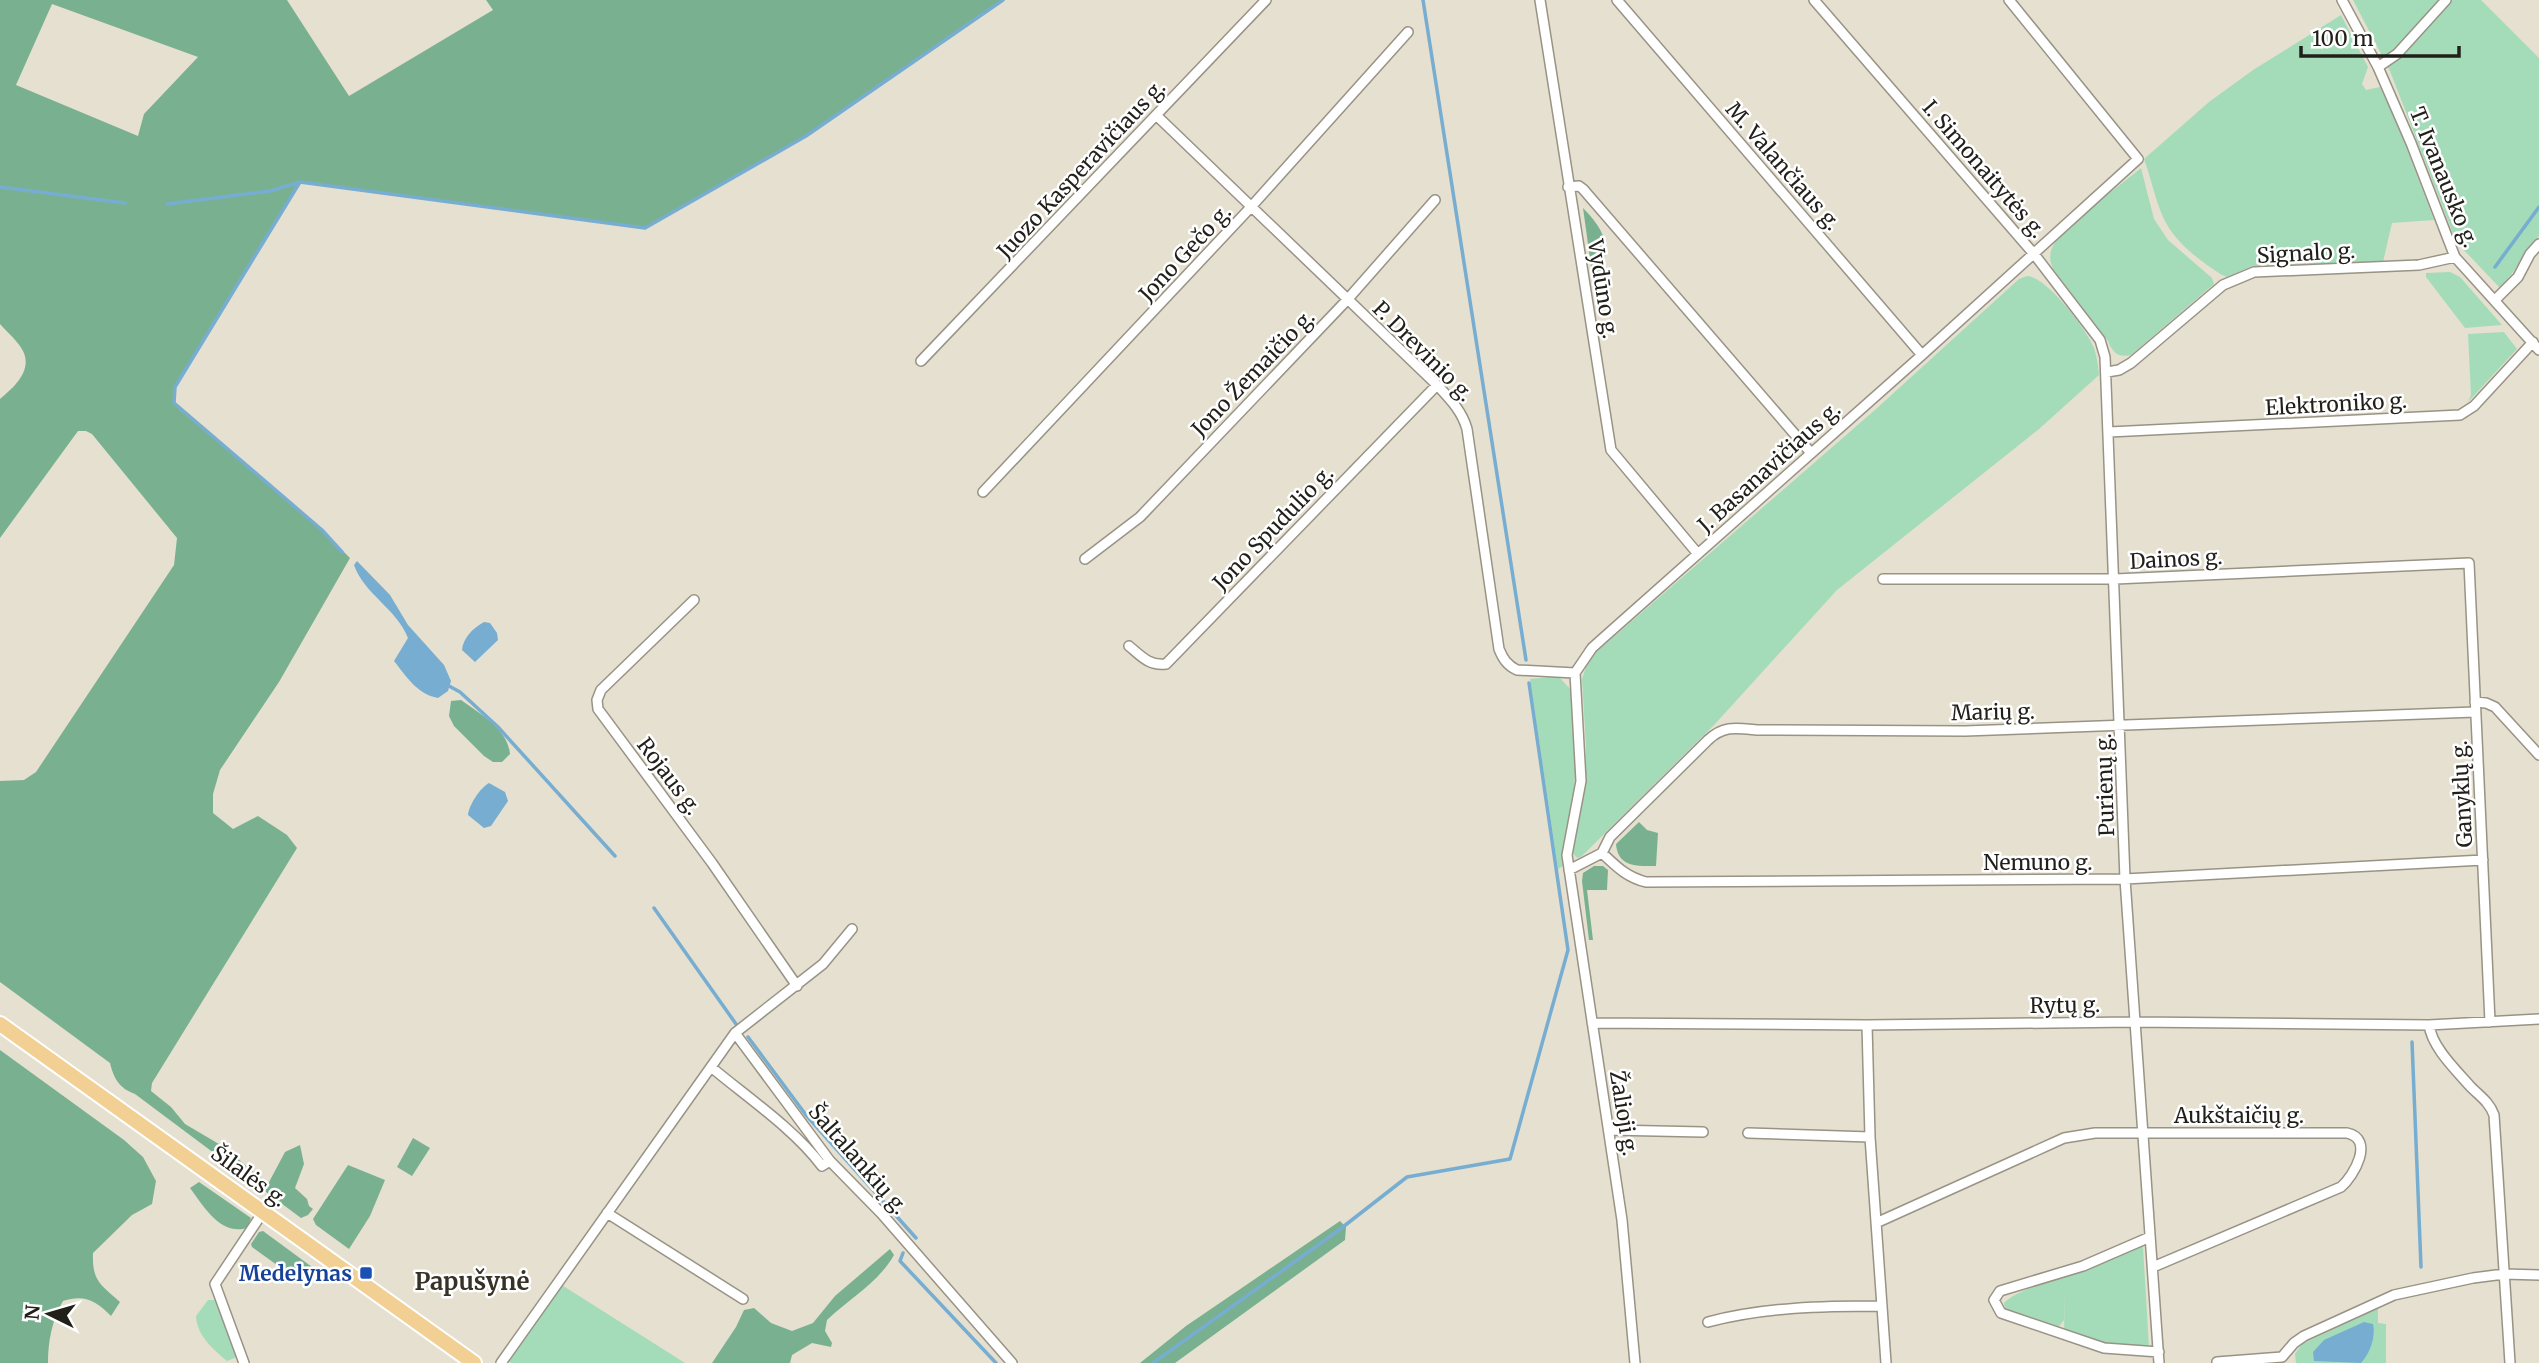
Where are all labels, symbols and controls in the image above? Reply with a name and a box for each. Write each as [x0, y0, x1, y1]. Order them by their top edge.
scale bar [2301, 14, 2458, 58]
text: 100 m [2312, 25, 2374, 52]
street label: Juozo Kasperavičiaus g. [990, 74, 1171, 265]
street label: I. Simonaitytės g. [1917, 95, 2051, 243]
street label: M. Valančiaus g. [1720, 96, 1846, 236]
street label: T. Ivanausko g. [2404, 103, 2484, 251]
street label: Jono Gečo g. [1133, 199, 1237, 308]
street label: Vydūno g. [1582, 237, 1624, 340]
street label: Signalo g. [2256, 237, 2356, 269]
street label: P. Drevinio g. [1367, 295, 1479, 407]
street label: Jono Žemaičio g. [1185, 304, 1320, 443]
street label: Elektroniko g. [2264, 387, 2408, 421]
street label: J. Basanavičiaus g. [1691, 396, 1846, 539]
street label: Jono Spudulio g. [1206, 460, 1339, 597]
street label: Dainos g. [2129, 543, 2223, 575]
street label: Marių g. [1951, 698, 2035, 726]
street label: Rojaus g. [631, 732, 707, 820]
street label: Purienų g. [2090, 733, 2120, 837]
street label: Ganyklų g. [2446, 740, 2478, 848]
street label: Nemuno g. [1983, 849, 2093, 876]
street label: Rytų g. [2029, 991, 2101, 1019]
street label: Žalioji g. [1604, 1068, 1644, 1158]
street label: Šaltalankių g. [803, 1098, 913, 1220]
street label: Aukštaičių g. [2173, 1102, 2304, 1129]
street label: Šilalės g. [206, 1139, 292, 1213]
place label: Medelynas [239, 1260, 352, 1287]
marker: Medelynas [358, 1265, 374, 1281]
district label: Papušynė [415, 1266, 529, 1297]
north arrow [14, 1279, 84, 1349]
text: N [19, 1304, 45, 1321]

